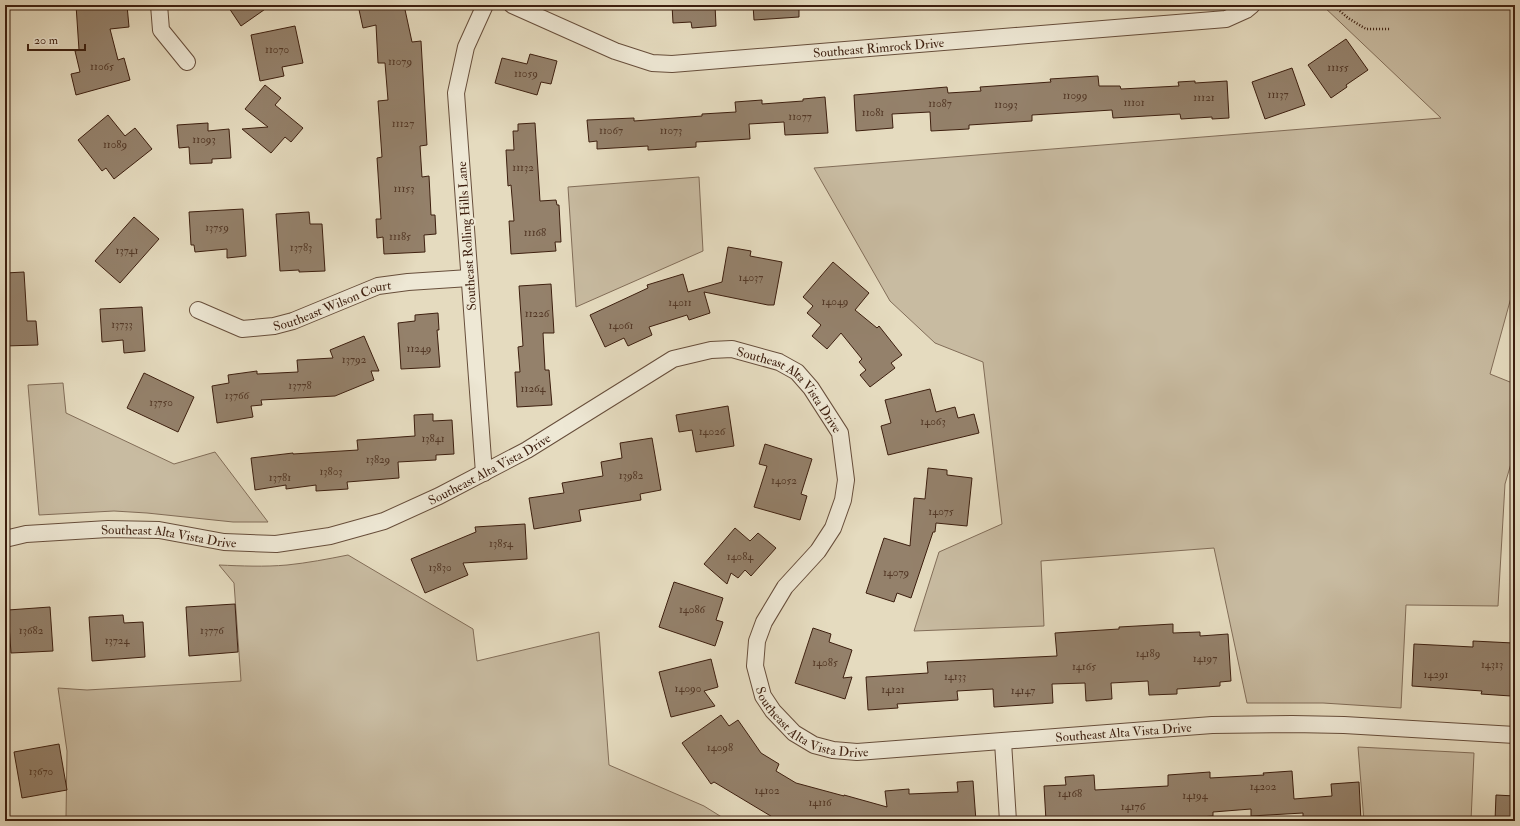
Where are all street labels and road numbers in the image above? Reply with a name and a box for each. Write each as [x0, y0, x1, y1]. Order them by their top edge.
street label: Southeast Rimrock Drive [813, 35, 945, 62]
street label: Southeast Rolling Hills Lane [454, 160, 480, 311]
street label: Southeast Wilson Court [272, 277, 392, 335]
street label: Southeast Alta Vista Drive [735, 344, 845, 436]
street label: Southeast Alta Vista Drive [426, 430, 554, 509]
street label: Southeast Alta Vista Drive [101, 522, 237, 551]
street label: Southeast Alta Vista Drive [752, 685, 870, 761]
street label: Southeast Alta Vista Drive [1055, 720, 1193, 746]

